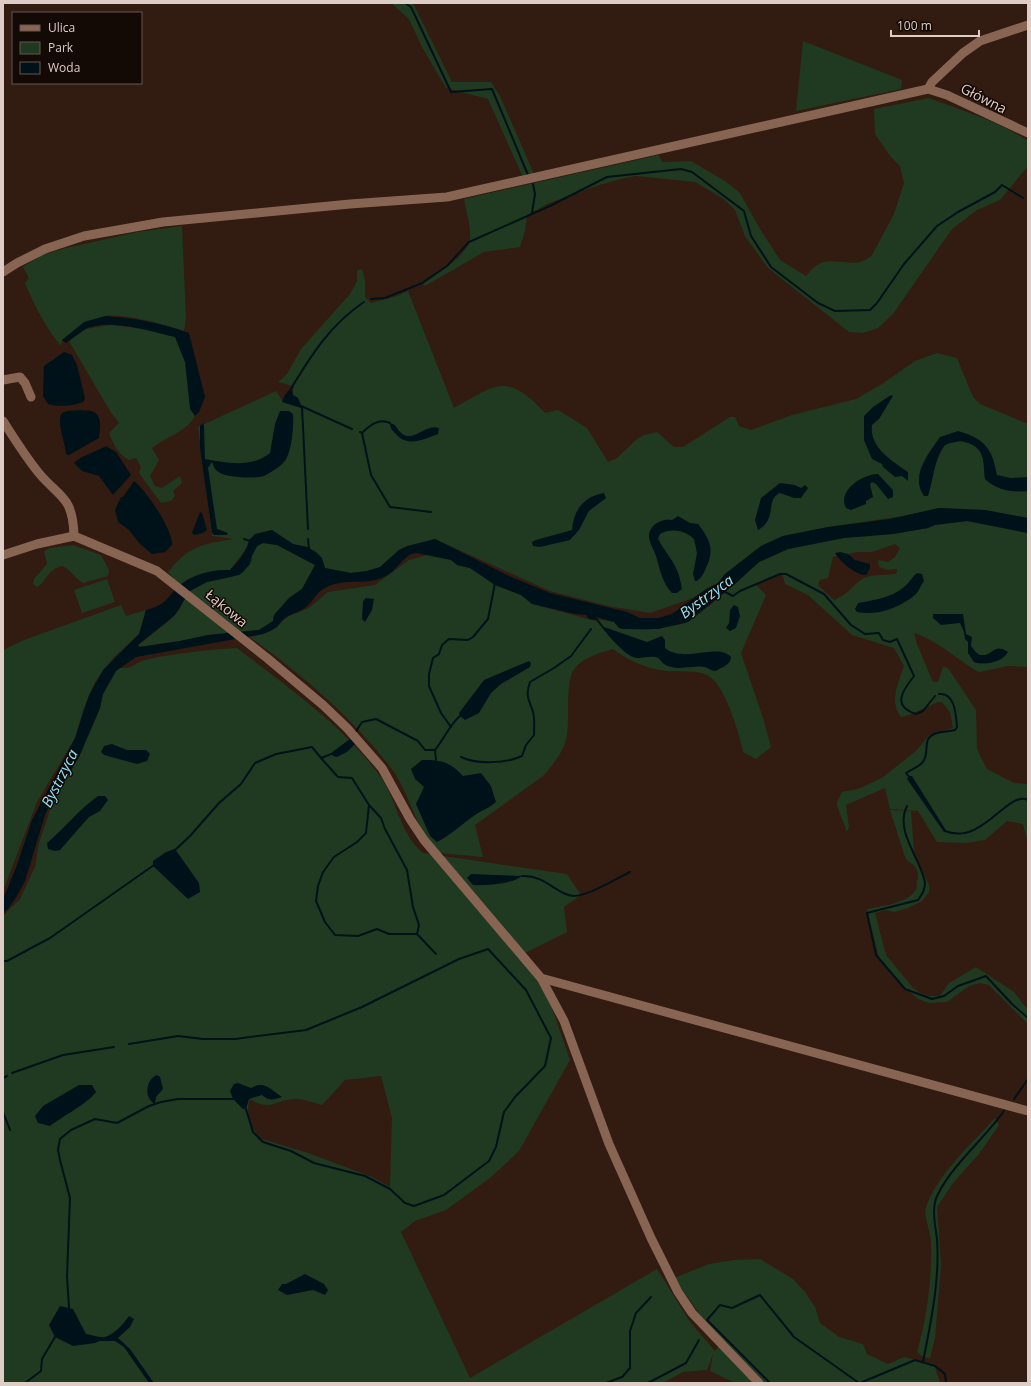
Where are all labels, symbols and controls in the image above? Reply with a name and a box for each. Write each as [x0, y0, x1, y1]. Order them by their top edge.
legend [12, 12, 142, 84]
scale bar [891, 12, 979, 38]
text: 100 m [897, 17, 932, 34]
text: Ulica [48, 19, 75, 36]
text: Park [48, 39, 74, 56]
text: Woda [48, 59, 80, 76]
street label: Główna [958, 78, 1010, 118]
water label: Bystrzyca [675, 569, 737, 622]
street label: Łąkowa [202, 585, 252, 631]
water label: Bystrzyca [36, 745, 82, 810]

